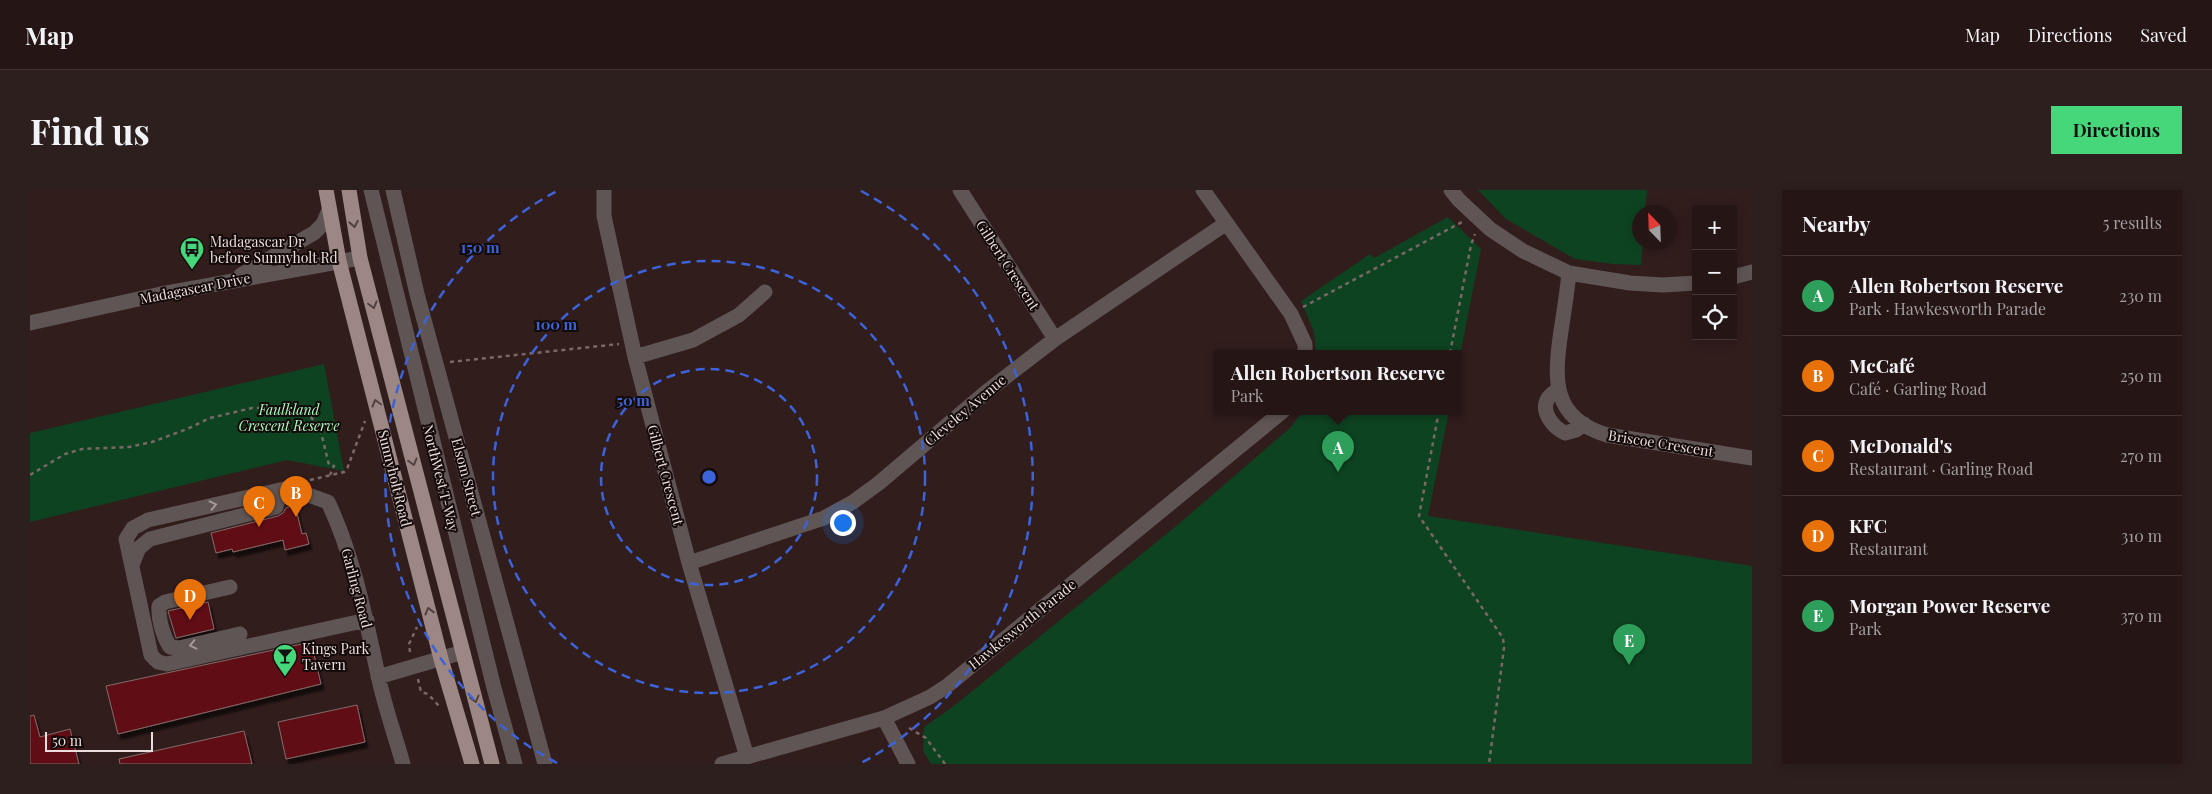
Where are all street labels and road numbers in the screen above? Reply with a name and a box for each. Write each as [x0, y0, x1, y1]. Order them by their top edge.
street label: Gilbert Crescent [972, 216, 1045, 314]
street label: Madagascar Drive [138, 268, 252, 308]
street label: Cleveley Avenue [920, 370, 1010, 450]
street label: NorthWest T-Way [419, 422, 463, 534]
street label: Gilbert Crescent [643, 423, 689, 528]
street label: Briscoe Crescent [1607, 425, 1716, 461]
street label: Sunnyholt Road [374, 428, 416, 528]
street label: Elsom Street [447, 436, 487, 519]
street label: Garling Road [337, 546, 377, 630]
street label: Hawkesworth Parade [964, 575, 1080, 673]

